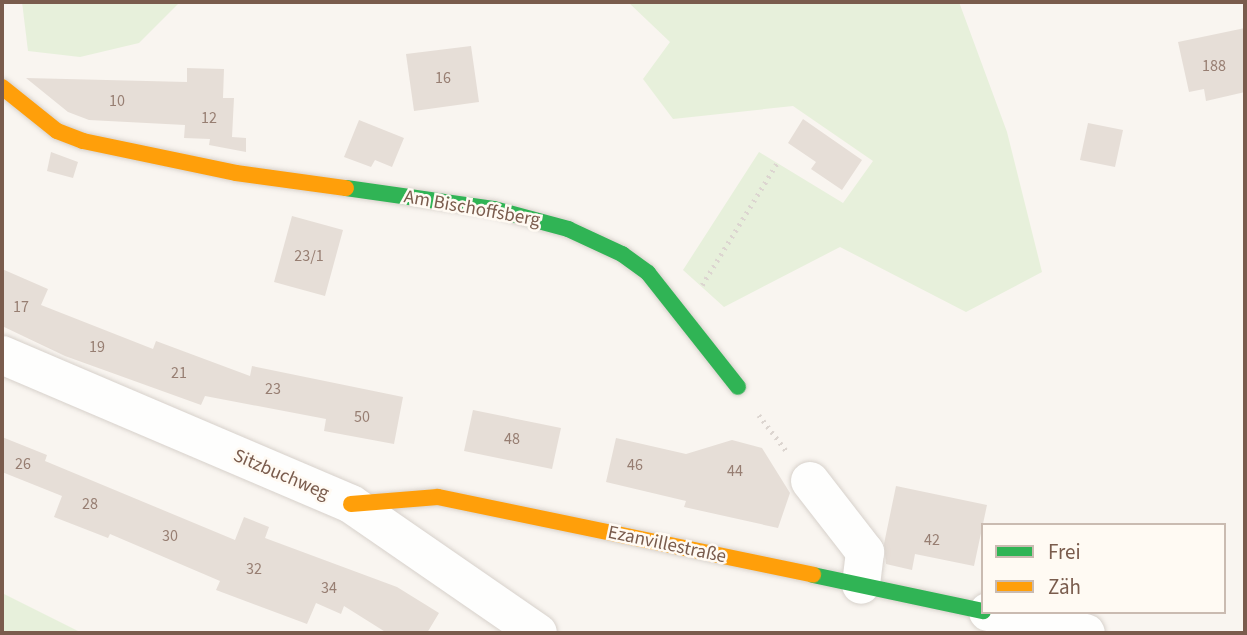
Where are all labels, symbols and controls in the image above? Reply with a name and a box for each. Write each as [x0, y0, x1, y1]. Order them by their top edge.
house number: 188 [1202, 56, 1226, 76]
house number: 16 [435, 68, 451, 88]
house number: 10 [109, 91, 125, 111]
house number: 12 [201, 108, 217, 128]
street label: Am Bischoffsberg [402, 186, 542, 232]
house number: 23/1 [294, 246, 324, 266]
house number: 17 [13, 297, 29, 317]
house number: 19 [89, 337, 105, 357]
house number: 21 [171, 363, 187, 383]
house number: 23 [265, 379, 281, 399]
house number: 50 [354, 407, 370, 427]
house number: 48 [504, 429, 520, 449]
street label: Sitzbuchweg [230, 445, 332, 505]
house number: 26 [15, 454, 31, 474]
house number: 46 [627, 455, 643, 475]
house number: 44 [727, 461, 743, 481]
house number: 28 [82, 494, 98, 514]
street label: Ezanvillestraße [606, 521, 728, 569]
legend [981, 523, 1226, 614]
house number: 30 [162, 526, 178, 546]
house number: 42 [924, 530, 940, 550]
text: Frei [1048, 537, 1081, 567]
house number: 32 [246, 559, 262, 579]
text: Zäh [1048, 572, 1081, 602]
house number: 34 [321, 578, 337, 598]

